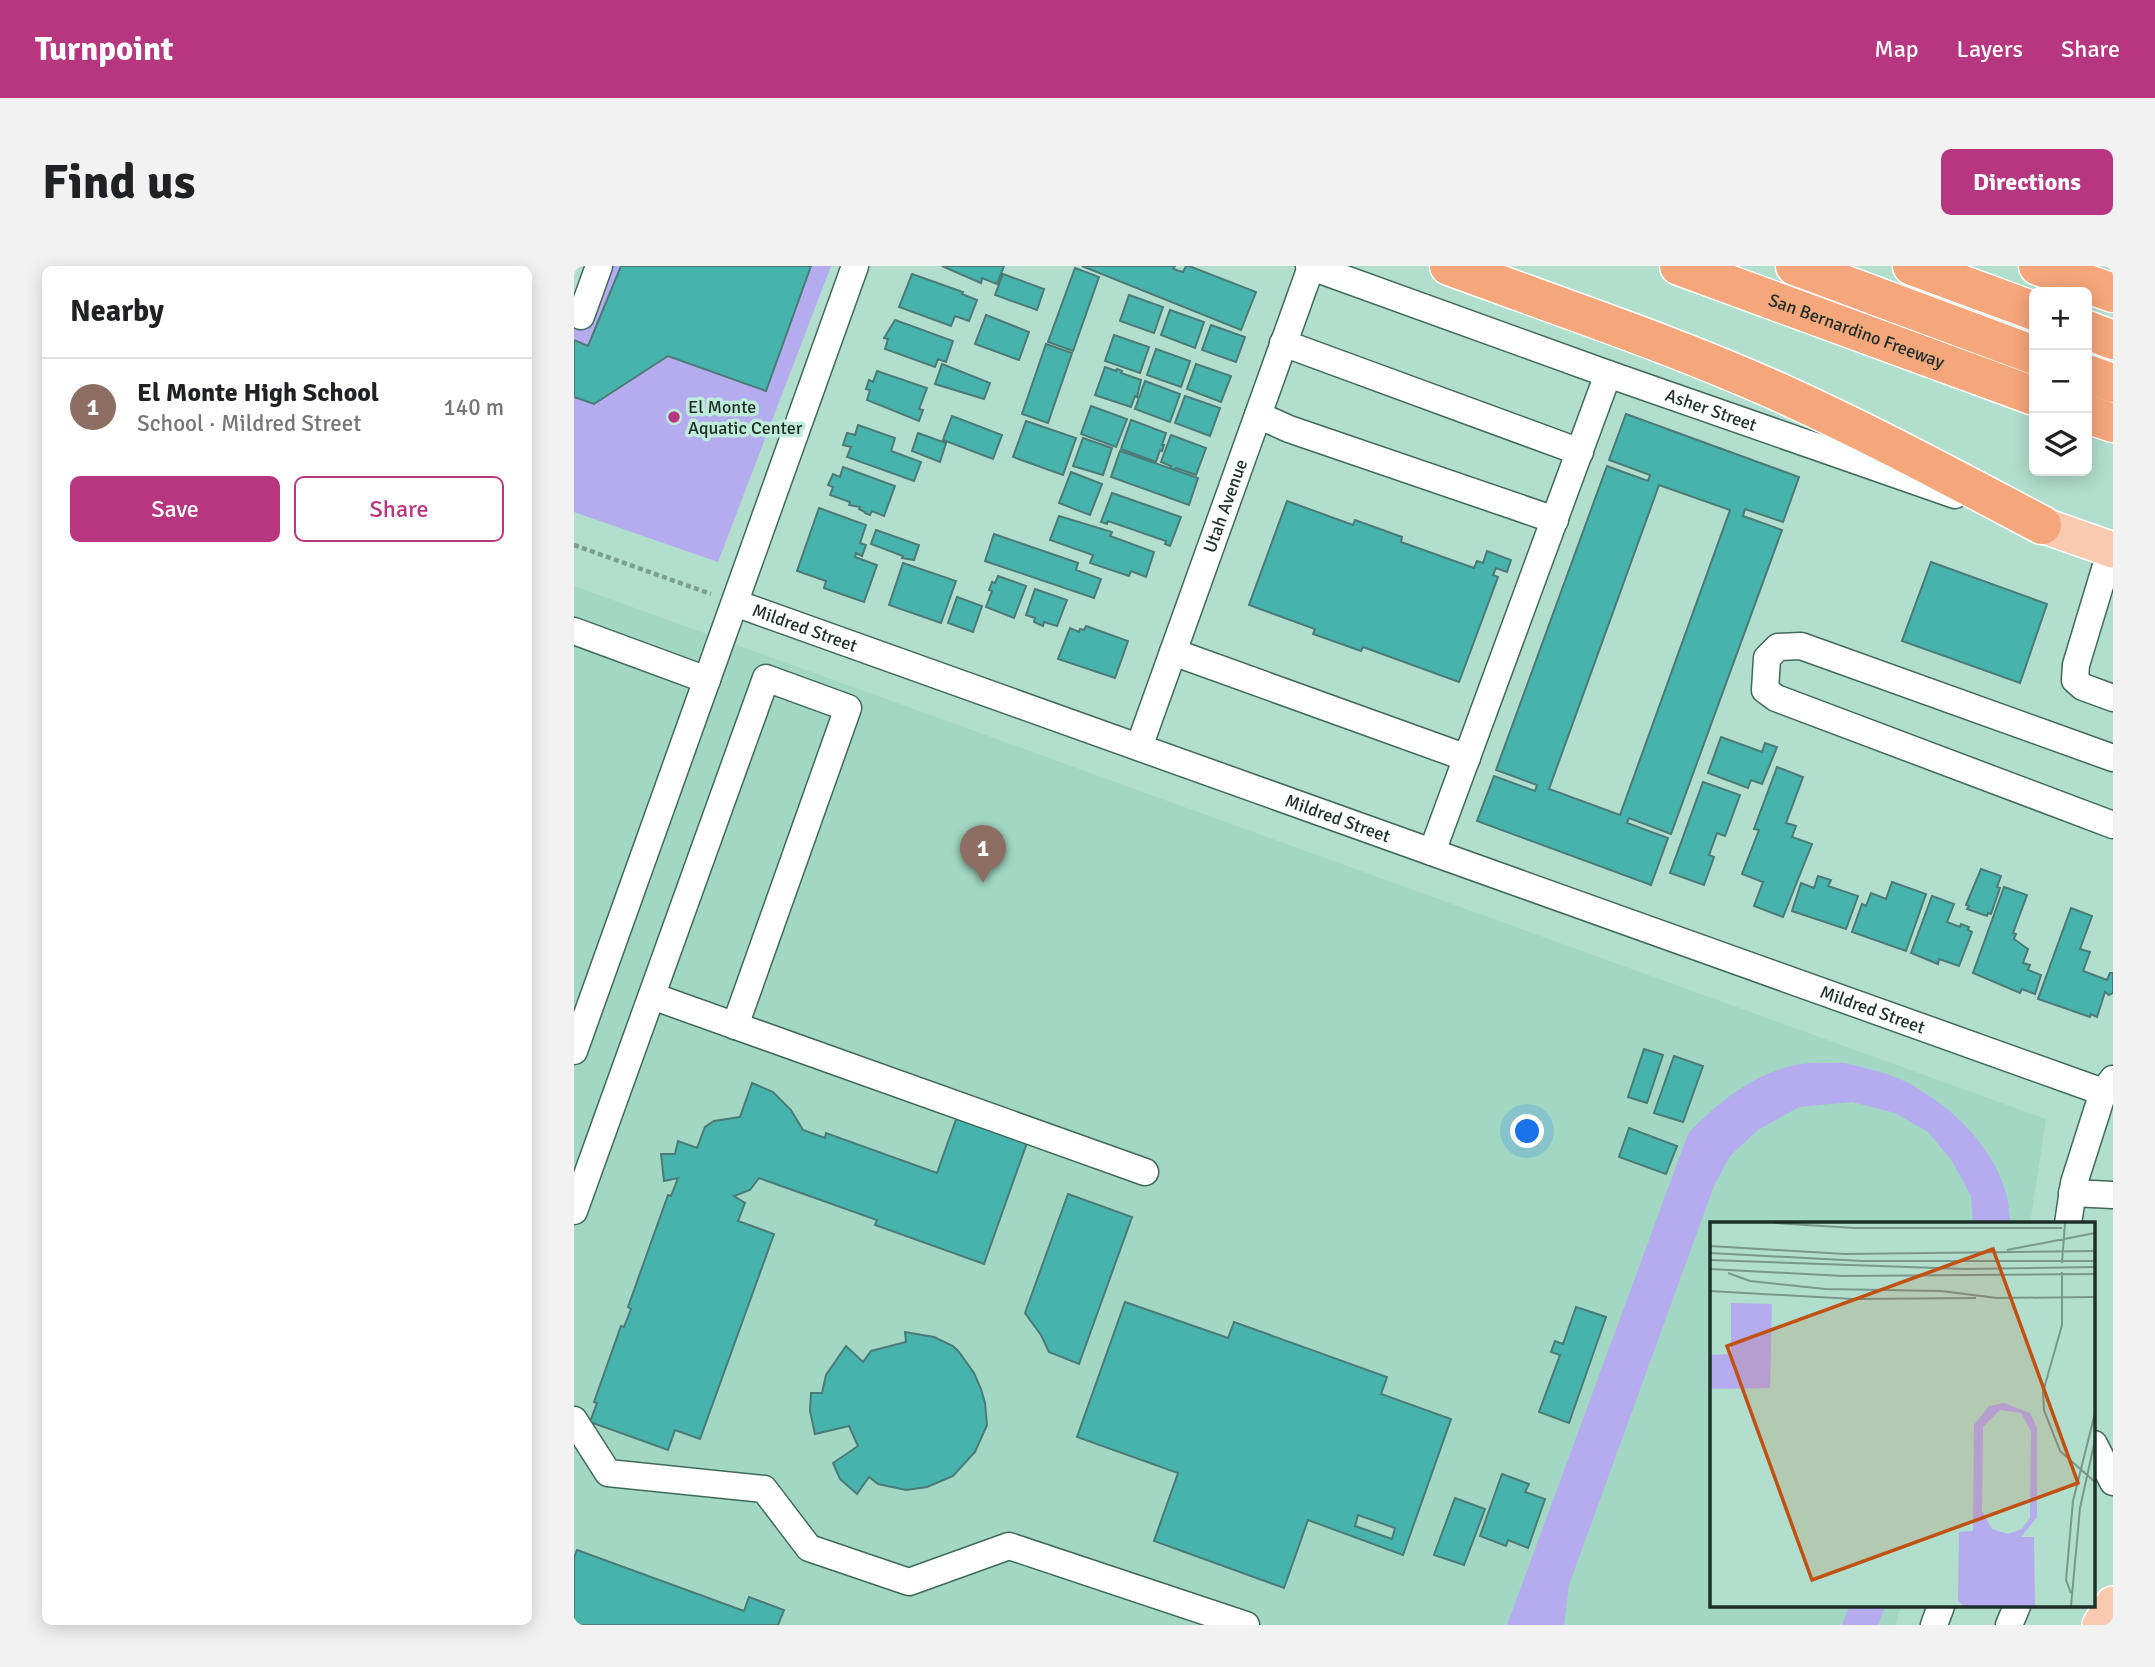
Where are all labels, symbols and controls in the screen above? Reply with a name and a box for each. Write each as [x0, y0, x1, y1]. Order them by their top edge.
text: Turnpoint [35, 29, 173, 70]
text: Map [1874, 34, 1919, 64]
text: Layers [1957, 34, 2023, 64]
text: Share [2061, 34, 2120, 64]
button: Directions [1941, 149, 2113, 215]
text: Find us [42, 152, 195, 212]
map controls [2029, 287, 2092, 476]
button: + [2029, 287, 2092, 350]
street label: San Bernardino Freeway [1766, 289, 1948, 373]
text: Nearby [70, 293, 164, 330]
button: − [2029, 350, 2092, 413]
text: El Monte High School [137, 377, 379, 409]
street label: Asher Street [1662, 384, 1760, 436]
text: 1 [87, 393, 99, 422]
text: 140 m [443, 393, 504, 422]
place label: El Monte Aquatic Center [688, 396, 803, 439]
text: School · Mildred Street [137, 409, 361, 438]
marker: El Monte Aquatic Center [666, 409, 682, 425]
button: layers [2029, 413, 2092, 476]
street label: Utah Avenue [1199, 456, 1252, 556]
button: Save [70, 476, 280, 542]
button: Share [294, 476, 504, 542]
street label: Mildred Street [749, 599, 860, 657]
street label: Mildred Street [1282, 790, 1393, 847]
pin: 1 [960, 825, 1006, 883]
street label: Mildred Street [1817, 981, 1928, 1038]
your location [1510, 1114, 1544, 1148]
inset map [1710, 1222, 2095, 1608]

